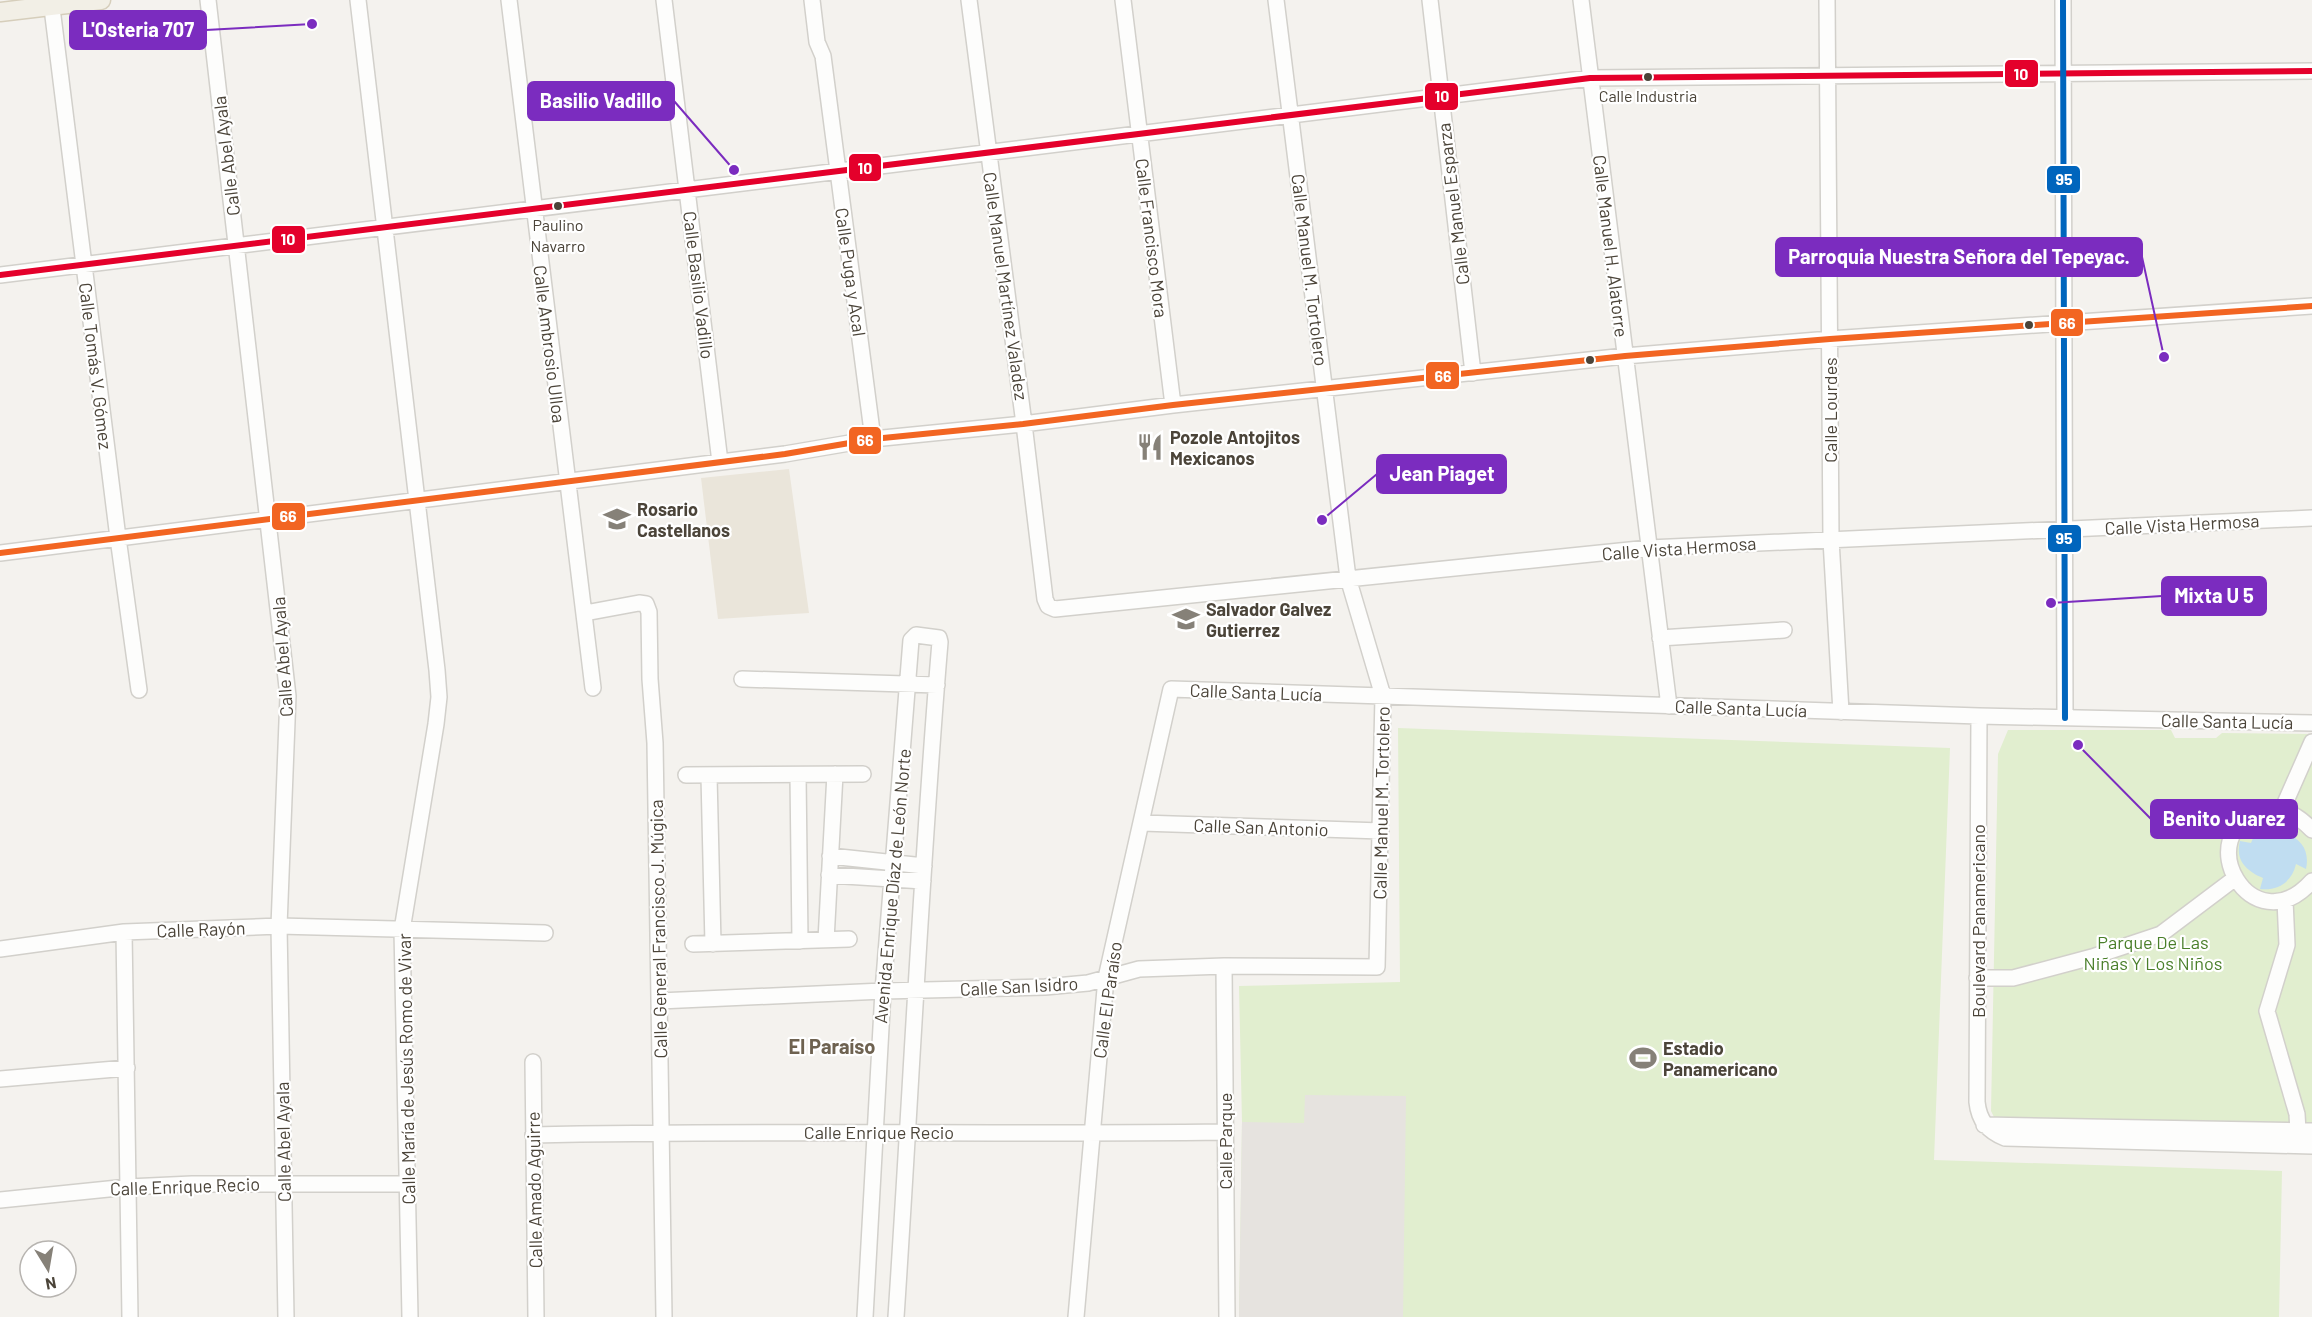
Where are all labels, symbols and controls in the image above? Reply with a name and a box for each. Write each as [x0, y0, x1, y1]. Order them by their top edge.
callout: L'Osteria 707 [70, 11, 206, 49]
text: L'Osteria 707 [82, 17, 194, 41]
line badge: 10 [2004, 59, 2039, 88]
text: 10 [2014, 64, 2028, 83]
marker: Calle Industria [1642, 71, 1654, 83]
callout: Basilio Vadillo [528, 82, 674, 120]
line badge: 10 [1424, 82, 1459, 111]
text: 10 [1435, 86, 1449, 105]
place label: Calle Industria [1599, 86, 1697, 105]
text: Basilio Vadillo [540, 88, 662, 112]
street label: Calle Abel Ayala [208, 95, 244, 217]
street label: Calle Manuel Esparza [1432, 122, 1474, 286]
line badge: 10 [848, 153, 882, 182]
street label: Calle Manuel H. Alatorre [1589, 154, 1633, 338]
street label: Calle Francisco Mora [1131, 157, 1173, 319]
text: 10 [858, 158, 872, 177]
line badge: 95 [2046, 165, 2081, 194]
text: 95 [2055, 169, 2073, 188]
street label: Calle Manuel Martínez Valadez [979, 171, 1033, 401]
street label: Calle Manuel M. Tortolero [1287, 173, 1333, 367]
marker: Paulino Navarro [552, 200, 564, 212]
street label: Calle Puga y Acal [831, 206, 871, 338]
street label: Calle Basilio Vadillo [679, 210, 719, 360]
place label: Paulino Navarro [531, 215, 585, 255]
line badge: 10 [271, 225, 306, 254]
text: 10 [281, 229, 295, 248]
callout: Parroquia Nuestra Señora del Tepeyac. [1776, 238, 2142, 276]
text: Parroquia Nuestra Señora del Tepeyac. [1788, 244, 2130, 268]
street label: Calle Ambrosio Ulloa [529, 264, 571, 424]
street label: Calle Tomás V. Gómez [75, 281, 117, 451]
line badge: 66 [2050, 308, 2084, 337]
text: 66 [2058, 313, 2076, 332]
unlabelled marker [2023, 319, 2035, 331]
unlabelled marker [1584, 354, 1596, 366]
street label: Calle Lourdes [1819, 357, 1841, 463]
line badge: 66 [1425, 361, 1460, 390]
text: 66 [1434, 366, 1452, 385]
line badge: 66 [848, 426, 882, 455]
place label: Pozole Antojitos Mexicanos [1170, 426, 1300, 469]
text: 66 [856, 430, 874, 449]
restaurant icon: Pozole Antojitos Mexicanos [1135, 432, 1165, 462]
callout: Jean Piaget [1377, 455, 1506, 493]
text: Jean Piaget [1390, 461, 1494, 485]
place label: Rosario Castellanos [637, 498, 730, 541]
line badge: 66 [271, 502, 306, 531]
school or university icon: Rosario Castellanos [602, 504, 632, 534]
text: 66 [279, 506, 297, 525]
street label: Calle Vista Hermosa [2104, 509, 2260, 539]
line badge: 95 [2047, 524, 2082, 553]
text: 95 [2055, 528, 2073, 547]
street label: Calle Vista Hermosa [1601, 532, 1757, 564]
callout: Mixta U 5 [2162, 577, 2266, 615]
text: Mixta U 5 [2174, 583, 2254, 607]
street label: Calle Abel Ayala [267, 596, 297, 718]
place label: Salvador Galvez Gutierrez [1206, 598, 1331, 641]
school or university icon: Salvador Galvez Gutierrez [1171, 604, 1201, 634]
street label: Calle Santa Lucía [1189, 679, 1323, 705]
street label: Calle Santa Lucía [1674, 695, 1808, 721]
street label: Calle Manuel M. Tortolero [1368, 706, 1394, 900]
street label: Calle Santa Lucía [2161, 709, 2293, 733]
street label: Avenida Enrique Díaz de León Norte [869, 748, 915, 1024]
street label: Calle General Francisco J. Múgica [645, 799, 671, 1059]
callout: Benito Juarez [2151, 800, 2297, 838]
text: Benito Juarez [2163, 806, 2285, 830]
street label: Calle San Antonio [1193, 814, 1329, 840]
street label: Boulevard Panamericano [1967, 824, 1989, 1018]
street label: Calle Rayón [156, 916, 246, 942]
park label: Parque De Las Niñas Y Los Niños [2084, 931, 2222, 974]
street label: Calle María de Jesús Romo de Vivar [393, 933, 419, 1205]
street label: Calle El Paraíso [1088, 940, 1126, 1060]
street label: Calle San Isidro [959, 972, 1079, 1000]
district label: El Paraíso [789, 1034, 875, 1058]
place label: Estadio Panamericano [1663, 1037, 1778, 1080]
sports icon: Estadio Panamericano [1628, 1043, 1658, 1073]
street label: Calle Abel Ayala [271, 1082, 295, 1202]
street label: Calle Parque [1214, 1093, 1236, 1189]
street label: Calle Amado Aguirre [522, 1111, 546, 1269]
street label: Calle Enrique Recio [804, 1121, 954, 1143]
street label: Calle Enrique Recio [110, 1172, 260, 1200]
north arrow [18, 1239, 78, 1299]
text: N [44, 1274, 58, 1295]

